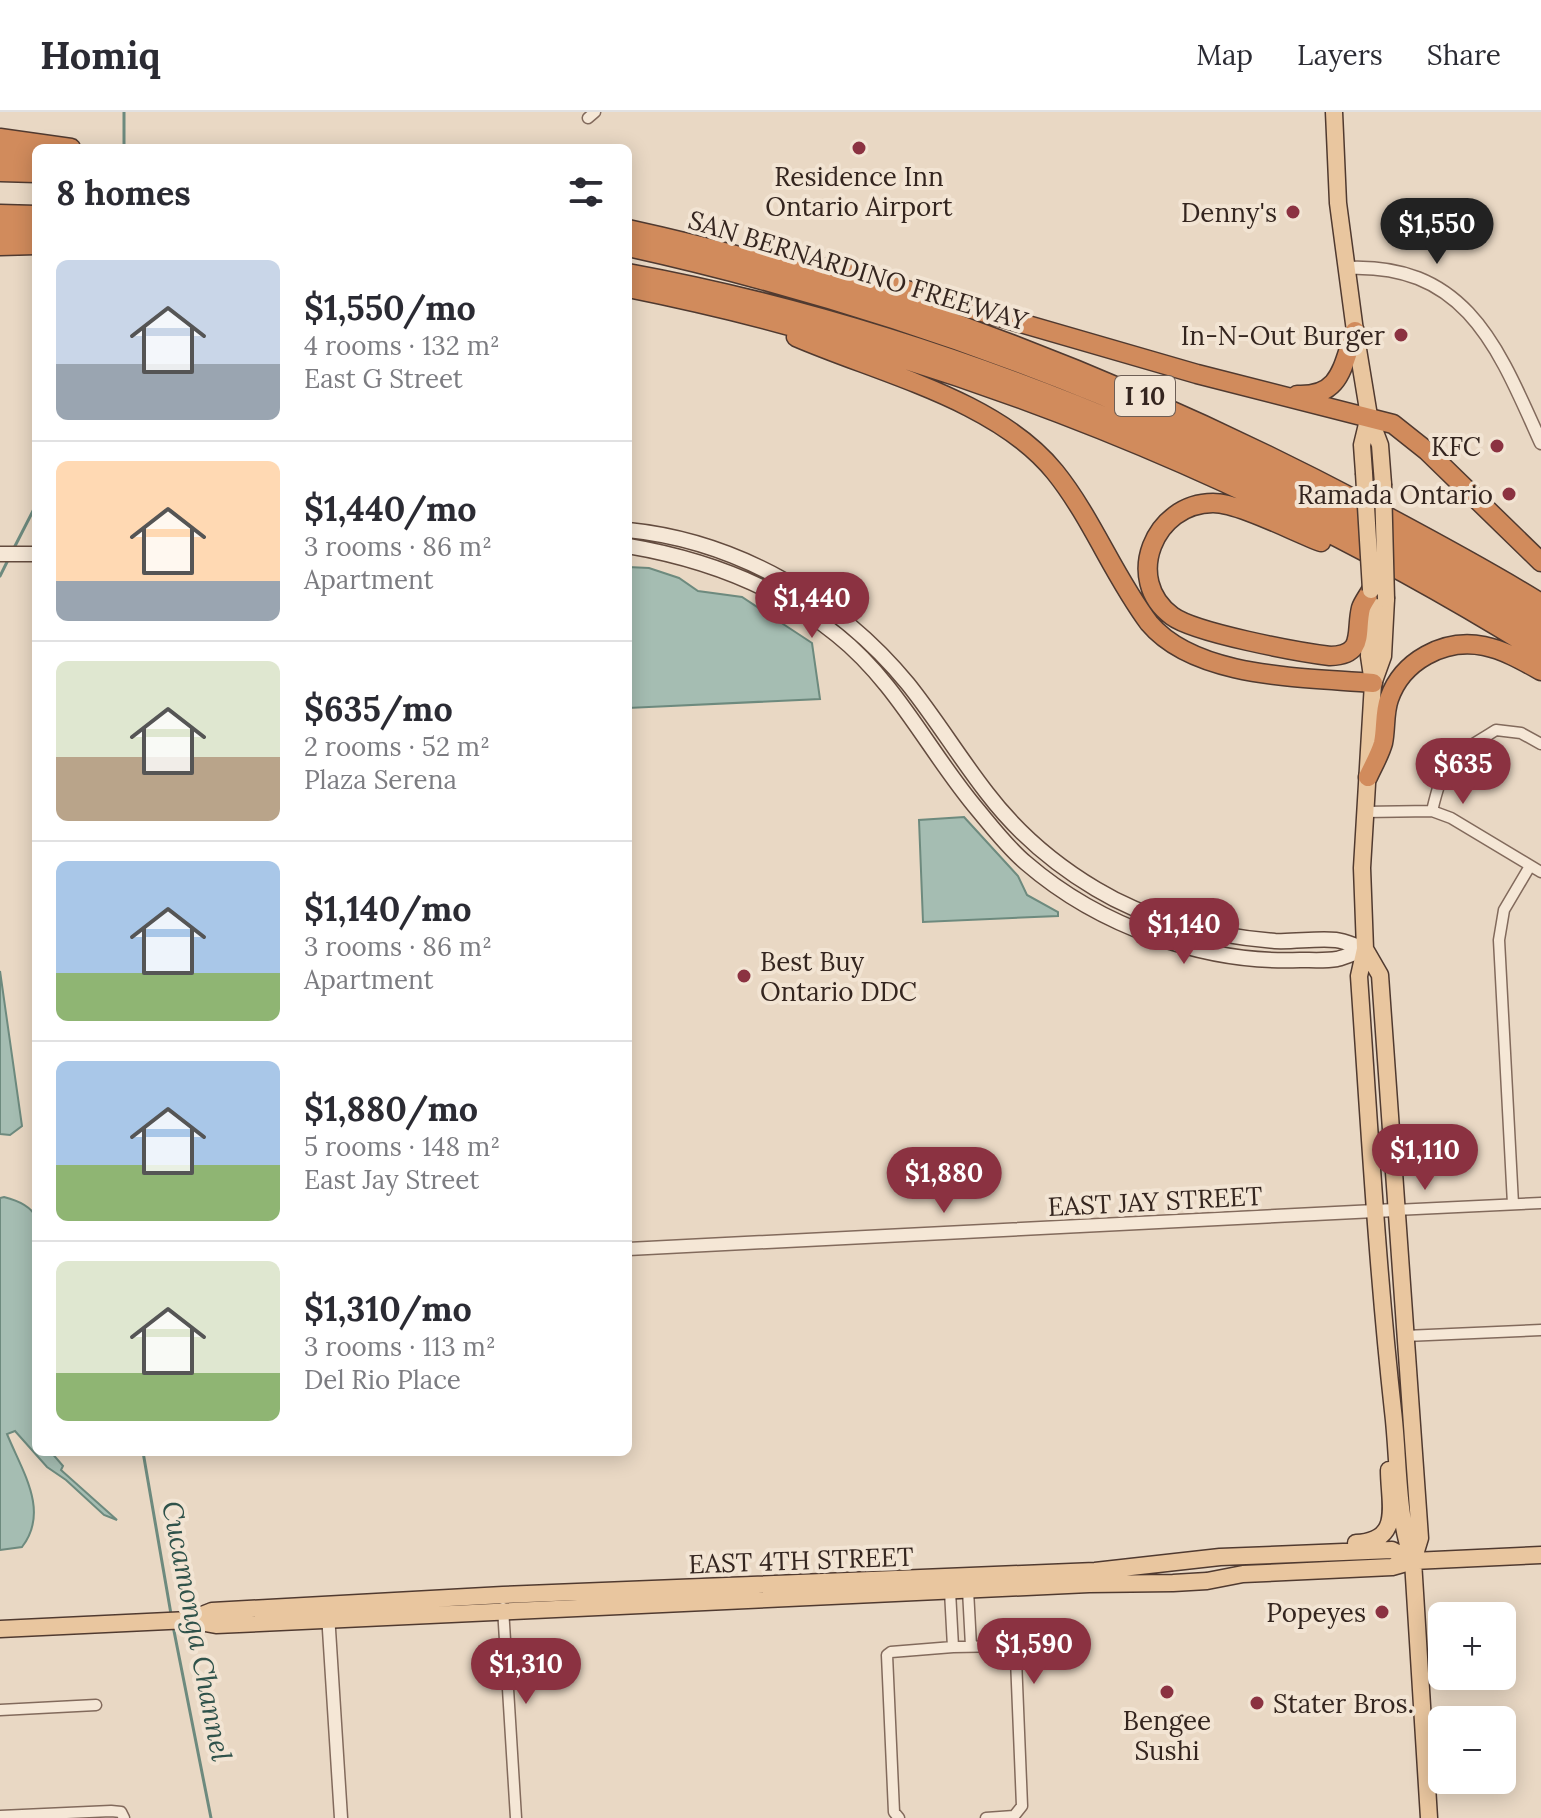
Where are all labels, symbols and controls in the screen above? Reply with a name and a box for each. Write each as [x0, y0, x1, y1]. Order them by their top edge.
text: Homiq [40, 31, 160, 79]
text: Map [1196, 37, 1253, 73]
text: Layers [1297, 37, 1383, 73]
text: Share [1427, 37, 1501, 73]
marker: Residence Inn Ontario Airport [850, 139, 868, 157]
place label: Residence Inn Ontario Airport [765, 160, 953, 223]
icon: filters [564, 170, 608, 214]
text: 8 homes [56, 171, 191, 214]
place label: Denny's [1181, 196, 1277, 229]
pin: $1,550 [1372, 198, 1502, 266]
street label: SAN BERNARDINO FREEWAY [684, 203, 1032, 338]
marker: Denny's [1284, 203, 1302, 221]
text: $1,550 [1399, 207, 1475, 240]
text: $1,550/mo [304, 286, 476, 329]
icon: home [120, 292, 216, 388]
place label: In-N-Out Burger [1181, 319, 1386, 352]
marker: In-N-Out Burger [1392, 326, 1410, 344]
text: 4 rooms · 132 m² [304, 329, 500, 362]
text: East G Street [304, 362, 463, 395]
road number: I 10 [1115, 376, 1175, 416]
place label: KFC [1431, 430, 1481, 463]
marker: KFC [1488, 437, 1506, 455]
place label: Ramada Ontario [1297, 478, 1493, 511]
marker: Ramada Ontario [1500, 485, 1518, 503]
text: $1,440/mo [304, 487, 477, 530]
icon: home [120, 493, 216, 589]
text: 3 rooms · 86 m² [304, 530, 492, 563]
text: Apartment [304, 563, 434, 596]
pin: $1,440 [747, 572, 877, 640]
text: $1,440 [773, 581, 851, 614]
text: $635/mo [304, 687, 453, 730]
icon: home [120, 693, 216, 789]
text: 2 rooms · 52 m² [304, 730, 490, 763]
pin: $635 [1416, 738, 1510, 806]
text: $635 [1434, 747, 1492, 780]
text: Plaza Serena [304, 763, 457, 796]
text: $1,140/mo [304, 887, 471, 930]
icon: home [120, 893, 216, 989]
pin: $1,140 [1119, 898, 1249, 966]
text: $1,140 [1147, 907, 1221, 940]
text: 3 rooms · 86 m² [304, 930, 492, 963]
place label: Best Buy Ontario DDC [760, 945, 917, 1008]
text: Apartment [304, 963, 434, 996]
marker: Best Buy Ontario DDC [735, 967, 753, 985]
text: $1,880/mo [304, 1087, 478, 1130]
icon: home [120, 1093, 216, 1189]
pin: $1,110 [1360, 1124, 1490, 1192]
text: 5 rooms · 148 m² [304, 1130, 500, 1163]
text: $1,110 [1390, 1133, 1460, 1166]
pin: $1,880 [879, 1147, 1009, 1215]
text: $1,880 [905, 1156, 983, 1189]
text: East Jay Street [304, 1163, 479, 1196]
street label: EAST JAY STREET [1047, 1179, 1264, 1223]
text: $1,310/mo [304, 1287, 472, 1330]
icon: home [120, 1293, 216, 1389]
text: 3 rooms · 113 m² [304, 1330, 496, 1363]
text: Del Rio Place [304, 1363, 461, 1396]
water label: Cucamonga Channel [154, 1498, 240, 1764]
street label: EAST 4TH STREET [688, 1540, 914, 1580]
place label: Popeyes [1266, 1596, 1366, 1629]
map controls [1428, 1602, 1516, 1794]
button: + [1428, 1602, 1516, 1690]
marker: Popeyes [1373, 1603, 1391, 1621]
pin: $1,590 [969, 1618, 1099, 1686]
text: $1,590 [995, 1627, 1073, 1660]
pin: $1,310 [461, 1638, 591, 1706]
text: $1,310 [489, 1647, 563, 1680]
marker: Bengee Sushi [1158, 1683, 1176, 1701]
place label: Stater Bros. [1273, 1687, 1414, 1720]
marker: Stater Bros. [1248, 1694, 1266, 1712]
place label: Bengee Sushi [1123, 1704, 1211, 1767]
button: − [1428, 1706, 1516, 1794]

